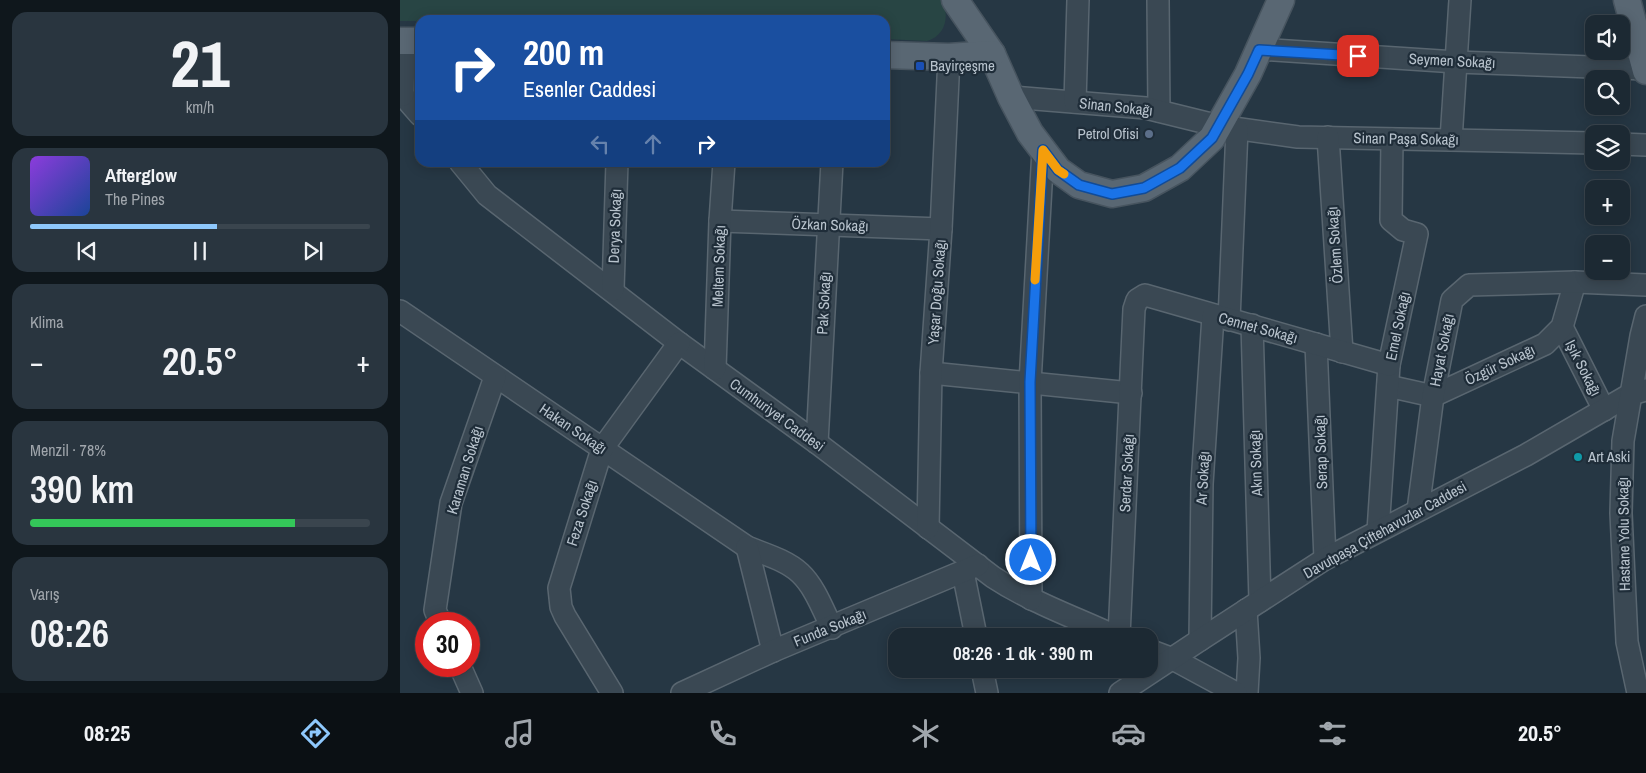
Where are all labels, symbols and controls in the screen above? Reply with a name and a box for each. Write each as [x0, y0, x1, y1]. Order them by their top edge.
map controls [1585, 15, 1630, 280]
button: sound [1585, 15, 1630, 60]
text: 21 [170, 20, 230, 107]
text: 200 m [523, 29, 604, 76]
icon: right [440, 35, 505, 100]
pin [1337, 35, 1379, 77]
icon: arrive [1344, 42, 1372, 70]
street label: Seymen Sokağı [1408, 48, 1496, 73]
place label: Bayirçeşme [930, 55, 995, 76]
marker: Bayirçeşme [914, 60, 926, 72]
button: search [1585, 70, 1630, 115]
text: Esenler Caddesi [523, 74, 656, 104]
street label: Sinan Sokağı [1078, 92, 1154, 121]
text: km/h [186, 96, 214, 118]
place label: Petrol Ofisi [1077, 123, 1139, 144]
button: layers [1585, 125, 1630, 170]
street label: Sinan Paşa Sokağı [1353, 127, 1459, 150]
marker: Petrol Ofisi [1143, 128, 1155, 140]
icon: left [586, 130, 614, 158]
icon: ahead [639, 130, 667, 158]
icon: right [692, 130, 720, 158]
text: Afterglow [105, 162, 177, 188]
button: + [1585, 180, 1630, 225]
text: The Pines [105, 188, 165, 210]
street label: Derya Sokağı [603, 188, 626, 264]
street label: Özlem Sokağı [1321, 206, 1348, 284]
street label: Özkan Sokağı [791, 213, 869, 236]
street label: Meltem Sokağı [707, 225, 730, 307]
button: − [1585, 235, 1630, 280]
icon: previous [73, 237, 101, 265]
icon: pause [186, 237, 214, 265]
icon: next [299, 237, 327, 265]
street label: Yaşar Doğu Sokağı [922, 238, 951, 345]
street label: Pak Sokağı [811, 271, 836, 335]
street label: Emel Sokağı [1380, 290, 1415, 362]
street label: Cennet Sokağı [1216, 307, 1300, 348]
text: Klima [30, 311, 64, 333]
street label: Hayat Sokağı [1424, 312, 1459, 388]
text: 20.5° [162, 336, 238, 387]
street label: Işık Sokağı [1560, 336, 1607, 400]
street label: Özgür Sokağı [1461, 339, 1538, 390]
text: − [30, 343, 43, 381]
text: + [357, 343, 370, 381]
street label: Cumhuriyet Caddesi [725, 373, 829, 456]
street label: Hakan Sokağı [535, 398, 611, 459]
street label: Serap Sokağı [1309, 414, 1332, 490]
street label: Karaman Sokağı [441, 423, 488, 517]
street label: Akın Sokağı [1244, 429, 1267, 498]
street label: Serdar Sokağı [1114, 433, 1139, 513]
text: Menzil · 78% [30, 439, 106, 461]
place label: Art Aski [1587, 446, 1630, 467]
street label: Ar Sokağı [1191, 450, 1214, 506]
marker: Art Aski [1572, 451, 1584, 463]
text: 390 km [30, 464, 134, 515]
street label: Davutpaşa Çiftehavuzlar Caddesi [1299, 476, 1470, 583]
street label: Feza Sokağı [561, 477, 602, 549]
street label: Hastane Yolu Sokağı [1612, 477, 1635, 591]
position arrow [1004, 533, 1056, 585]
text: Varış [30, 583, 60, 605]
street label: Funda Sokağı [790, 603, 869, 652]
text: 08:26 [30, 608, 109, 659]
speed limit sign: 30 [415, 612, 480, 677]
text: 08:26 · 1 dk · 390 m [953, 640, 1093, 666]
icon: directions [298, 716, 333, 751]
icon: music [502, 716, 537, 751]
icon: phone [705, 716, 740, 751]
icon: climate [908, 716, 943, 751]
icon: car [1111, 716, 1146, 751]
icon: filters [1315, 716, 1350, 751]
text: 08:25 [84, 718, 130, 748]
text: 20.5° [1518, 718, 1562, 748]

